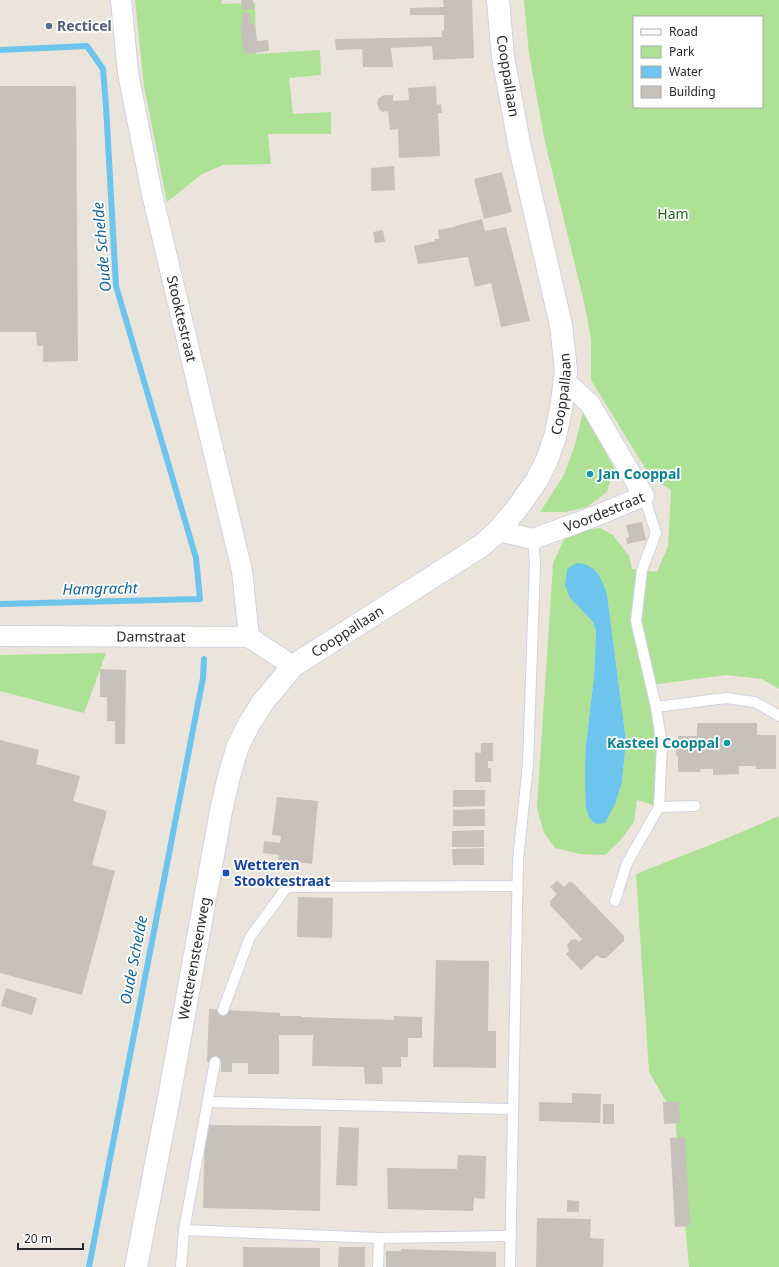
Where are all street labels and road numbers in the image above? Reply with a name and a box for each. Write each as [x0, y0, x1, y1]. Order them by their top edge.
street label: Cooppallaan [493, 34, 524, 118]
street label: Stooktestraat [163, 274, 202, 364]
street label: Cooppallaan [546, 352, 575, 437]
street label: Voordestraat [561, 487, 647, 536]
street label: Cooppallaan [307, 601, 387, 661]
street label: Damstraat [116, 626, 186, 646]
street label: Wetterensteenweg [173, 895, 214, 1021]

